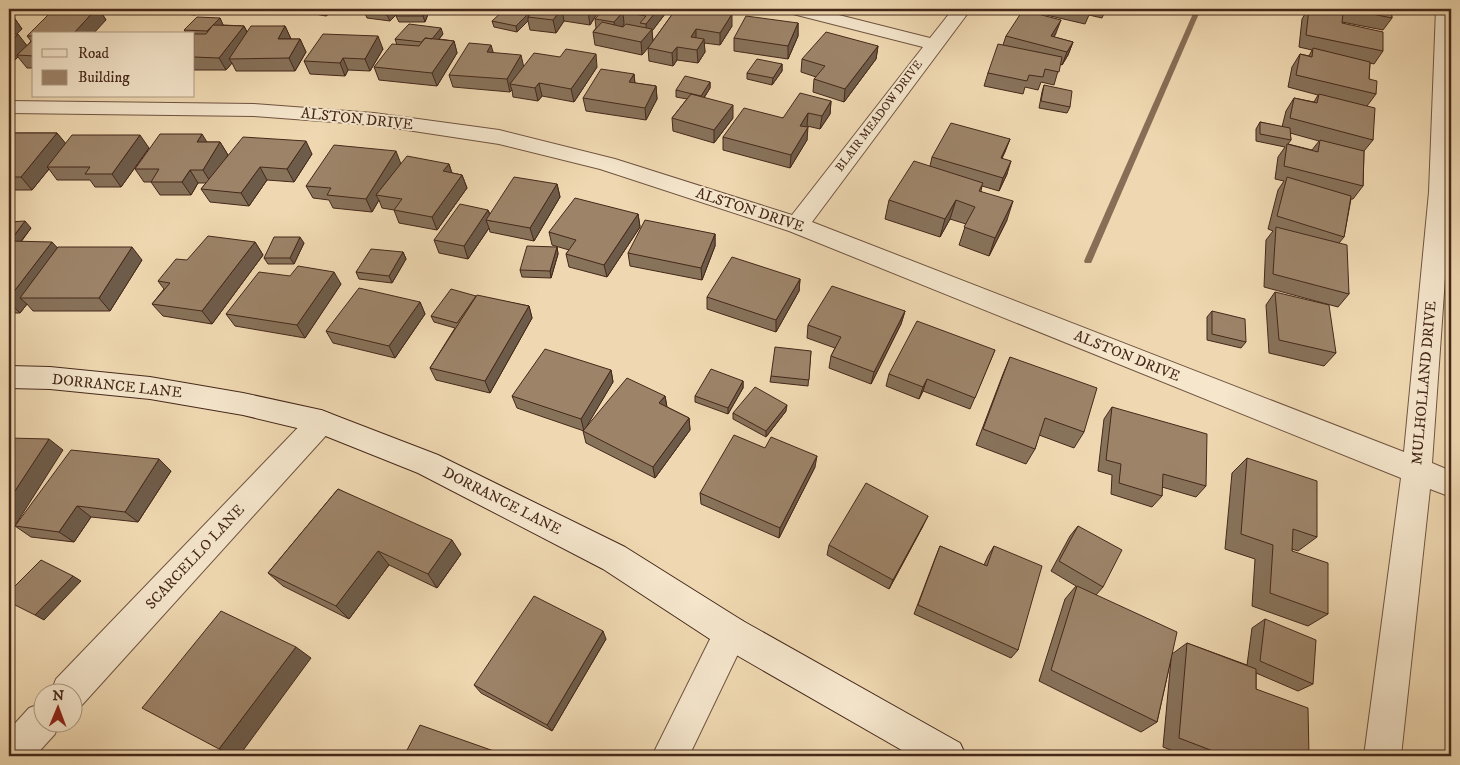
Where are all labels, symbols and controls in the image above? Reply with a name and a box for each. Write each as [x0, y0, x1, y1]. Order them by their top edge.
legend [32, 32, 195, 98]
text: Road [78, 44, 110, 63]
street label: BLAIR MEADOW DRIVE [832, 57, 926, 175]
text: Building [78, 68, 130, 87]
street label: ALSTON DRIVE [300, 104, 414, 134]
street label: ALSTON DRIVE [693, 184, 807, 237]
street label: MULHOLLAND DRIVE [1407, 300, 1441, 466]
street label: ALSTON DRIVE [1071, 326, 1183, 386]
street label: DORRANCE LANE [51, 370, 183, 402]
street label: DORRANCE LANE [439, 463, 565, 539]
street label: SCARCELLO LANE [141, 500, 249, 614]
north arrow [32, 682, 82, 732]
text: N [52, 687, 65, 705]

